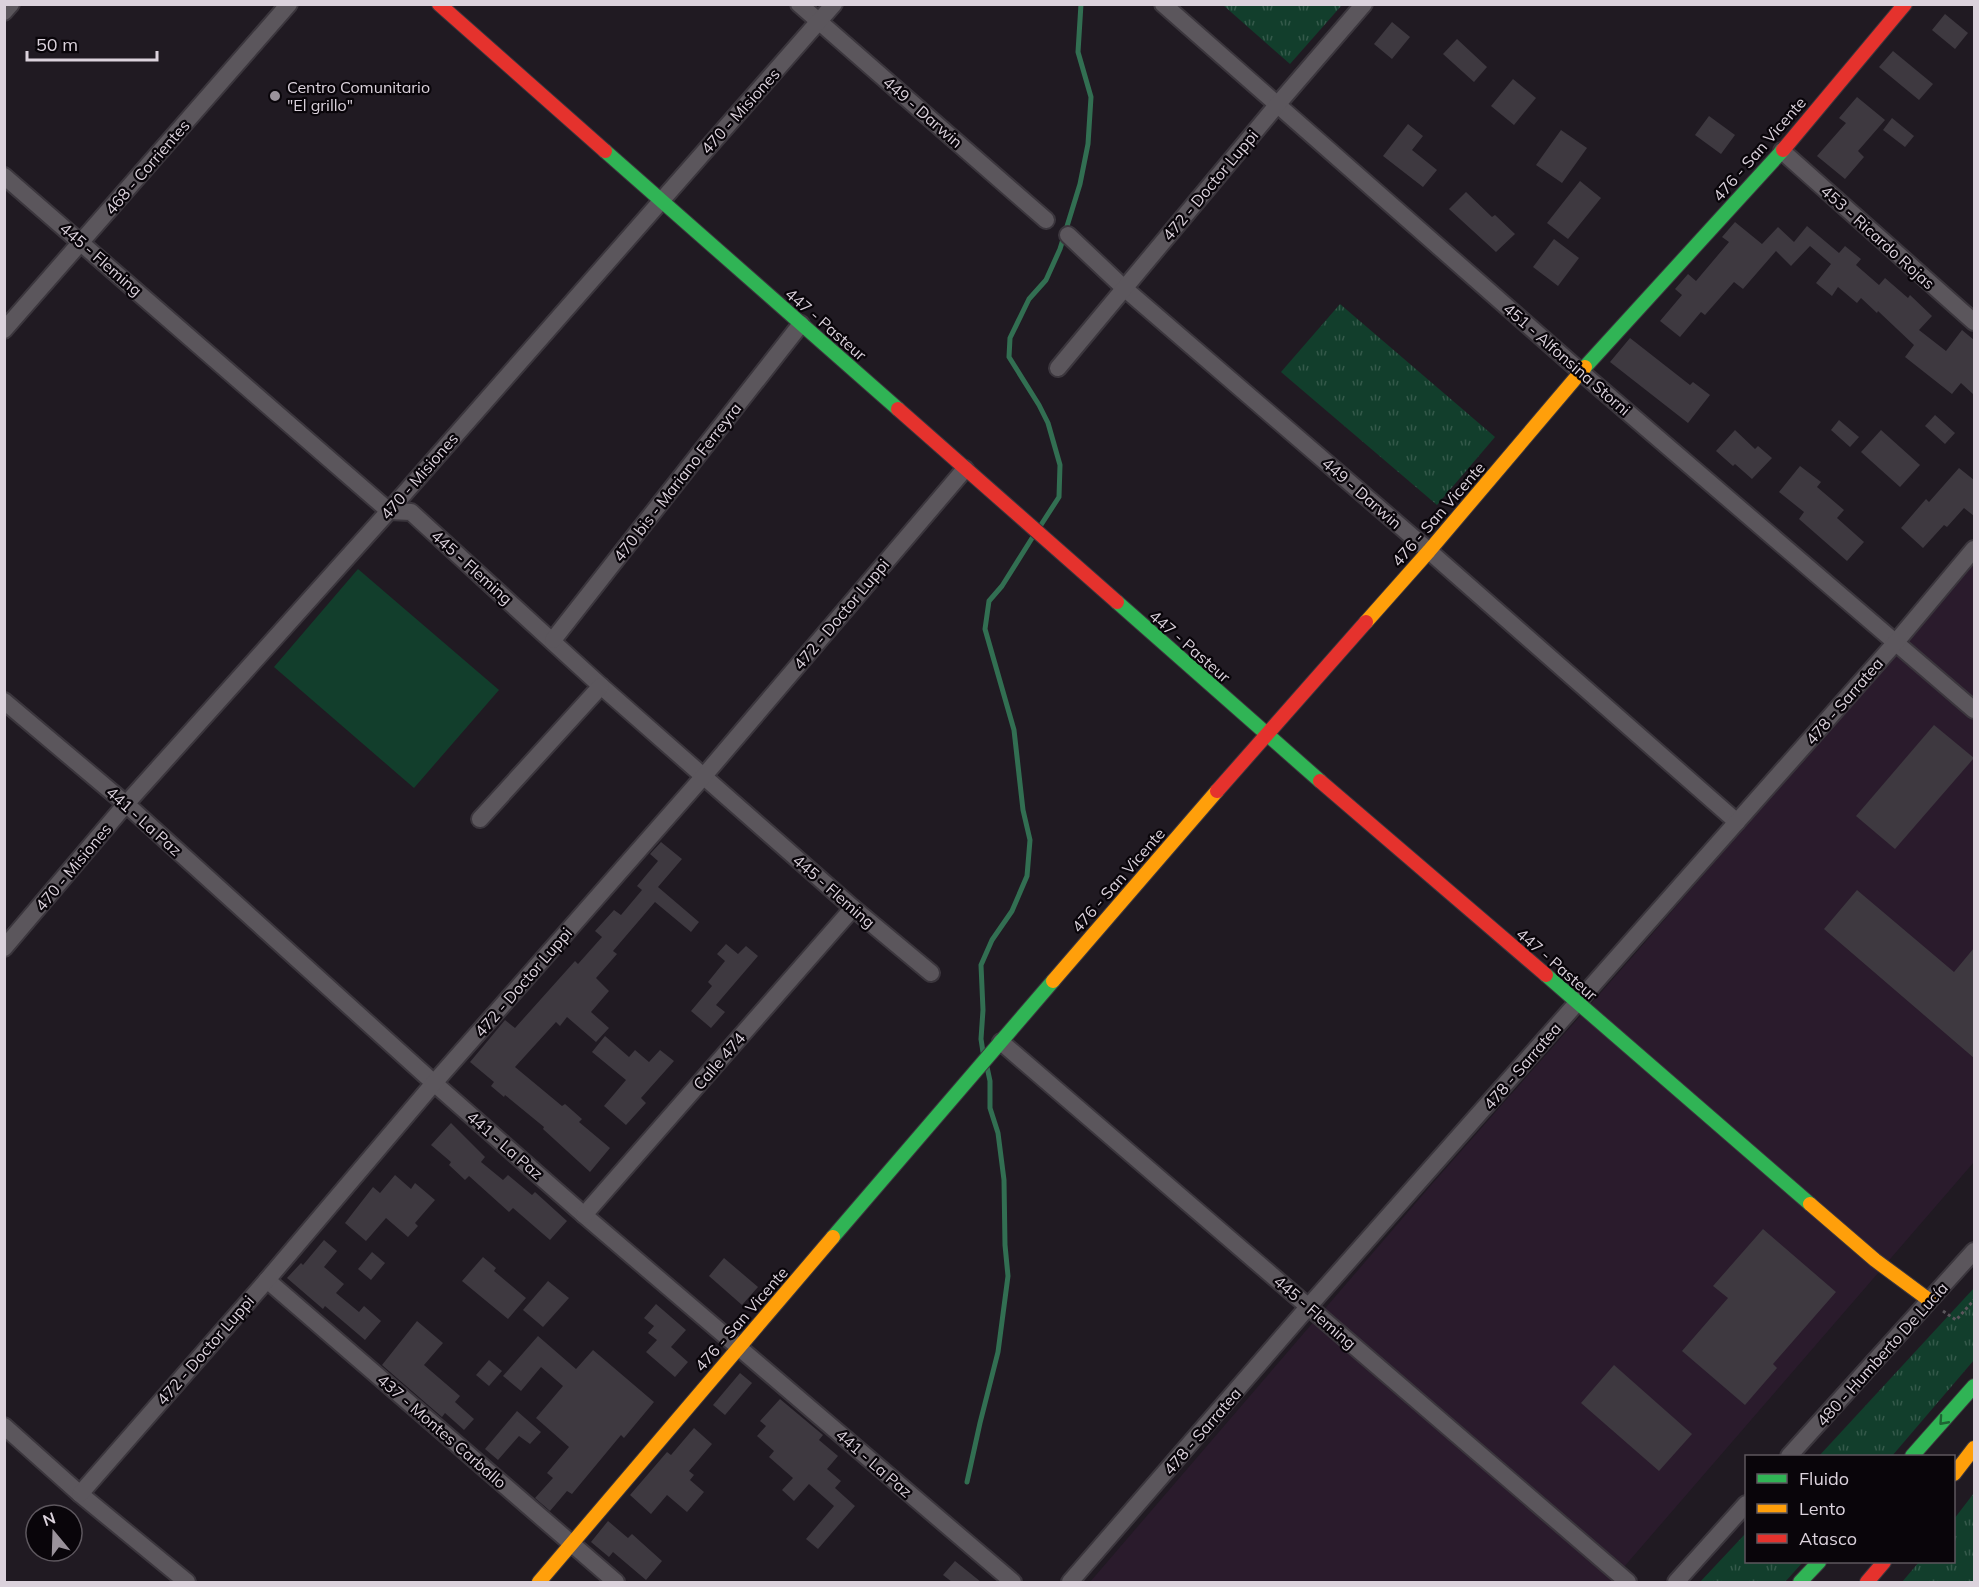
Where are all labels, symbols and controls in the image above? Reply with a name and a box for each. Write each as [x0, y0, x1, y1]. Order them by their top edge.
scale bar [27, 24, 158, 62]
text: 50 m [36, 33, 78, 56]
street label: 470 - Misiones [696, 64, 784, 158]
street label: 449 - Darwin [879, 72, 967, 152]
place label: Centro Comunitario "El grillo" [287, 77, 430, 115]
marker: Centro Comunitario "El grillo" [268, 89, 282, 103]
street label: 476 - San Vicente [1708, 93, 1810, 205]
street label: 468 - Corrientes [100, 115, 194, 219]
street label: 472 - Doctor Luppi [1158, 126, 1262, 244]
street label: 453 - Ricardo Rojas [1817, 181, 1939, 293]
street label: 445 - Fleming [56, 218, 146, 300]
street label: 447 - Pasteur [781, 283, 871, 365]
street label: 451 - Alfonsina Storni [1499, 298, 1635, 420]
street label: 470 bis - Mariano Ferreyra [609, 399, 745, 565]
street label: 470 - Misiones [376, 428, 462, 523]
street label: 449 - Darwin [1318, 453, 1406, 533]
street label: 476 - San Vicente [1387, 458, 1489, 570]
street label: 445 - Fleming [427, 525, 517, 609]
street label: 472 - Doctor Luppi [789, 555, 893, 673]
street label: 447 - Pasteur [1145, 605, 1235, 687]
street label: 478 - Sarratea [1801, 653, 1887, 749]
street label: 441 - La Paz [102, 782, 186, 860]
street label: 470 - Misiones [30, 819, 116, 915]
street label: 476 - San Vicente [1067, 824, 1169, 936]
street label: 445 - Fleming [789, 850, 879, 932]
street label: 472 - Doctor Luppi [470, 923, 576, 1041]
street label: 447 - Pasteur [1512, 923, 1602, 1005]
street label: 478 - Sarratea [1479, 1018, 1565, 1114]
street label: Calle 474 [689, 1028, 750, 1094]
street label: 441 - La Paz [463, 1106, 547, 1184]
street label: 476 - San Vicente [690, 1263, 792, 1375]
street label: 445 - Fleming [1270, 1271, 1360, 1353]
street label: 480 - Humberto De Lucía [1812, 1278, 1952, 1430]
street label: 472 - Doctor Luppi [152, 1291, 258, 1409]
street label: 437 - Montes Carballo [373, 1369, 511, 1493]
street label: 478 - Sarratea [1159, 1383, 1245, 1479]
one-way arrow [1939, 1414, 1950, 1425]
street label: 441 - La Paz [832, 1424, 916, 1502]
legend [1745, 1455, 1955, 1563]
text: Fluido [1799, 1467, 1849, 1490]
text: Lento [1799, 1497, 1846, 1520]
north arrow [24, 1503, 84, 1563]
text: N [40, 1507, 58, 1530]
text: Atasco [1799, 1527, 1857, 1550]

